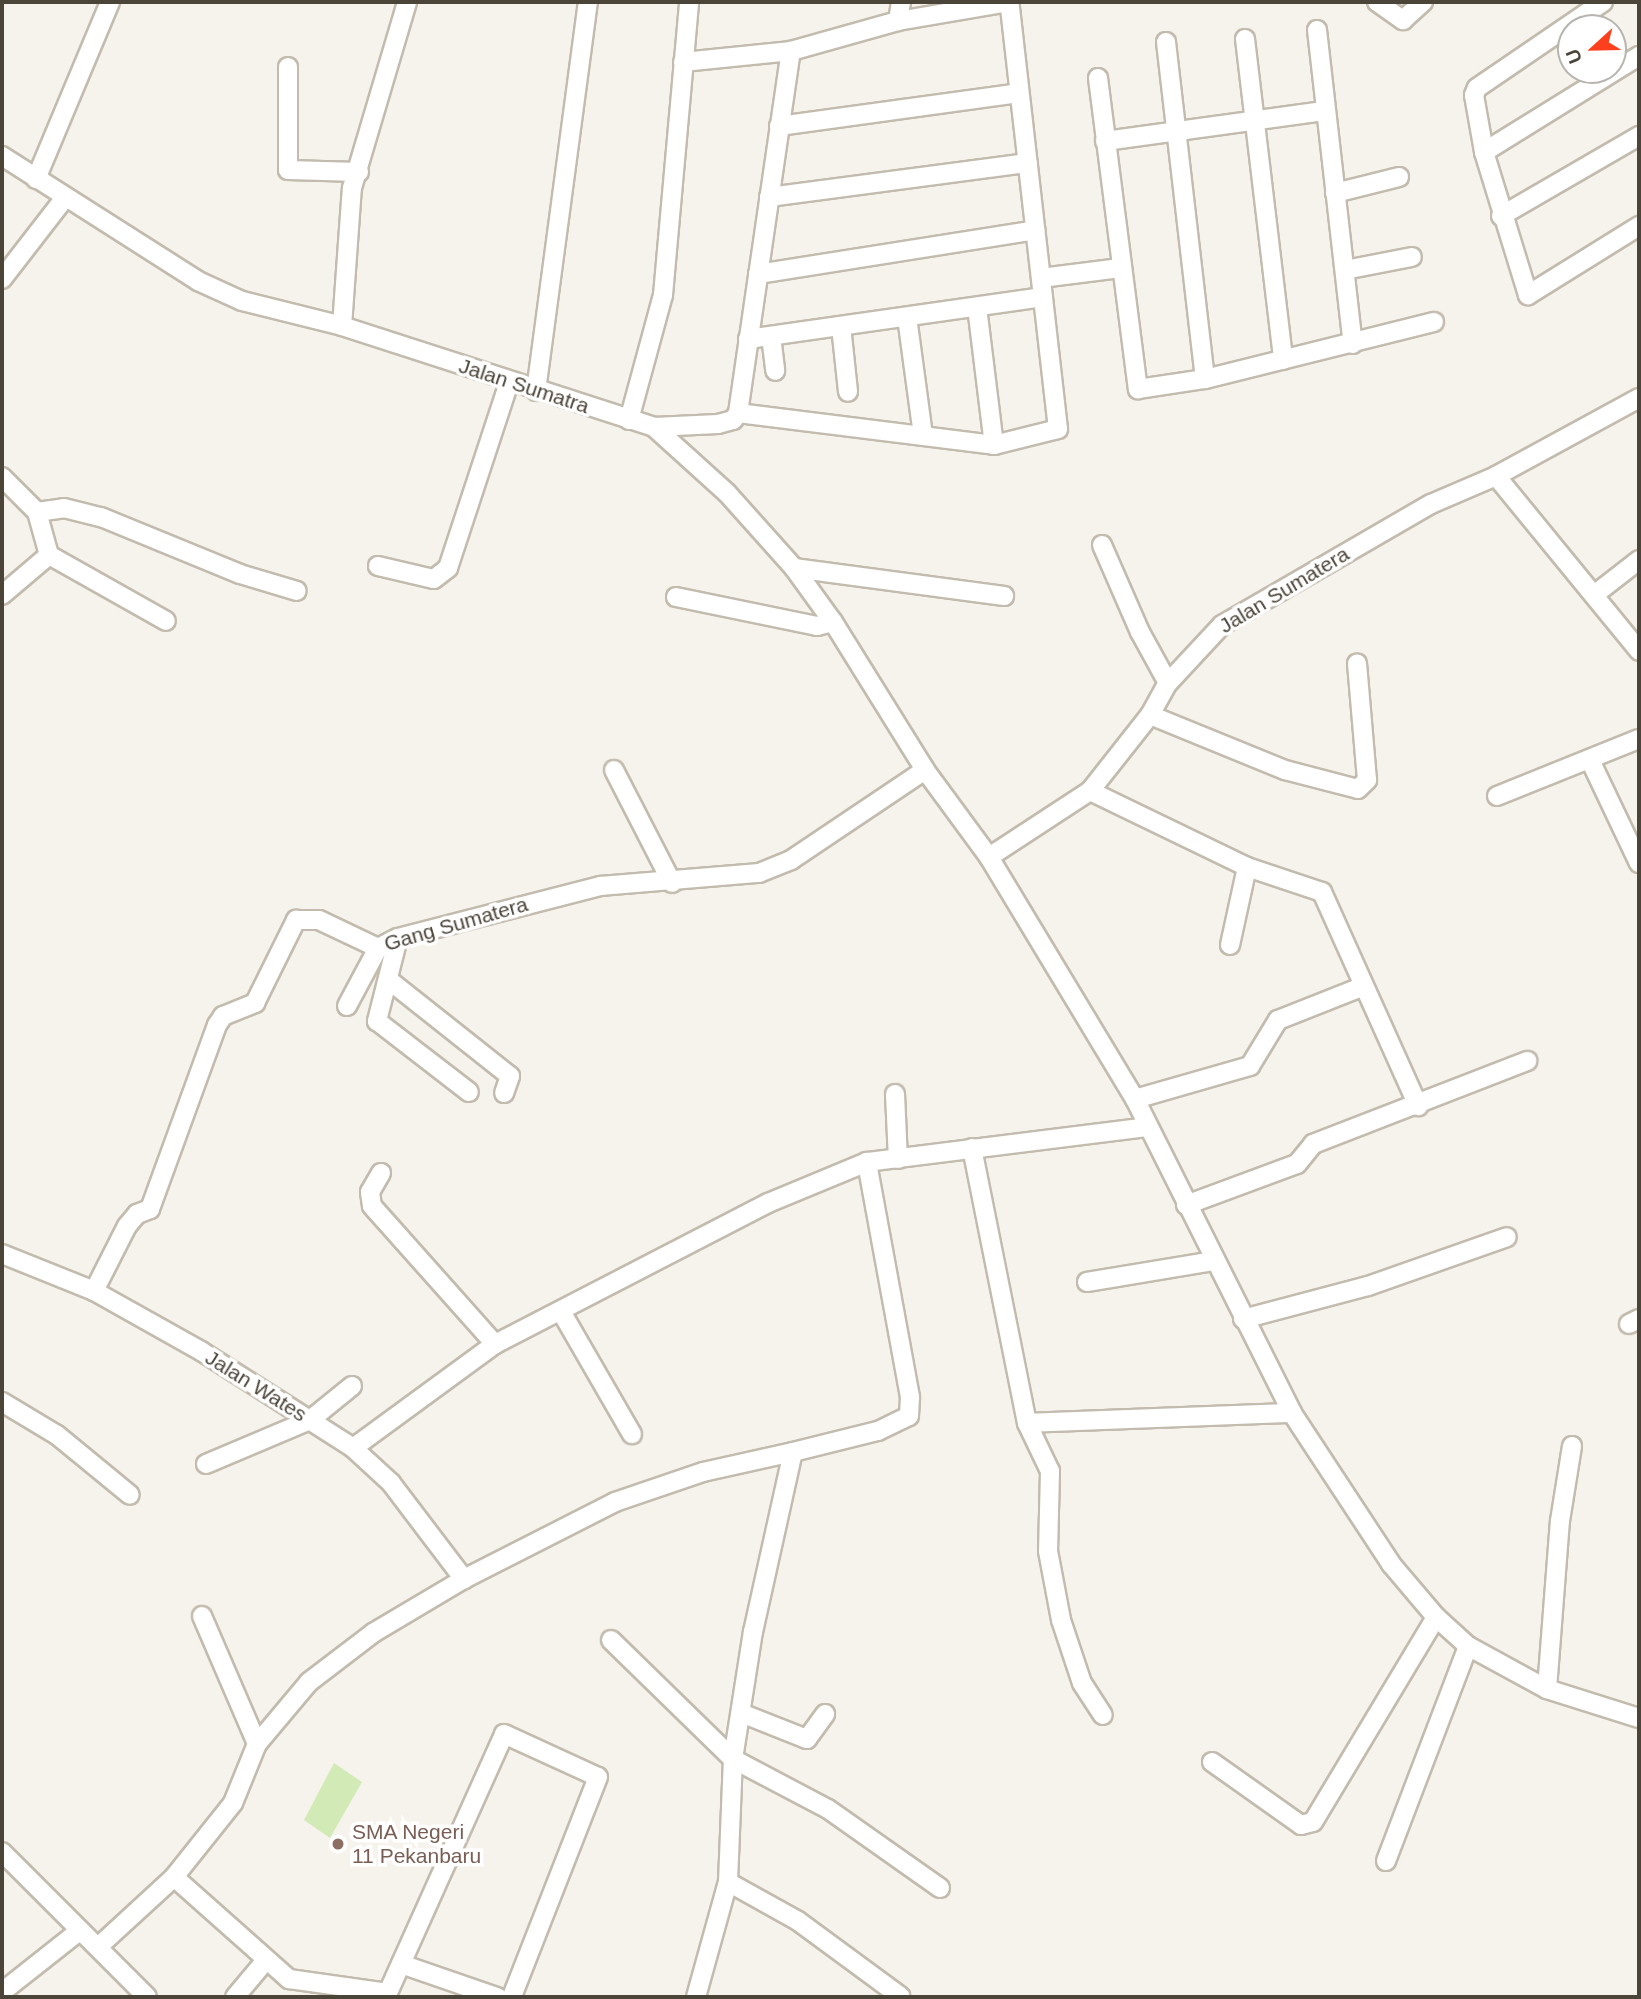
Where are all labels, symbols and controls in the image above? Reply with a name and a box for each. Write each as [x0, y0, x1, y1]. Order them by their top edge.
north arrow [1557, 14, 1627, 84]
text: U [1562, 46, 1586, 67]
street label: Jalan Sumatra [456, 353, 592, 419]
street label: Jalan Sumatera [1214, 541, 1354, 639]
street label: Gang Sumatera [381, 891, 531, 957]
street label: Jalan Wates [201, 1345, 311, 1427]
place label: SMA Negeri 11 Pekanbaru [352, 1819, 481, 1869]
marker: SMA Negeri 11 Pekanbaru [330, 1836, 346, 1852]

